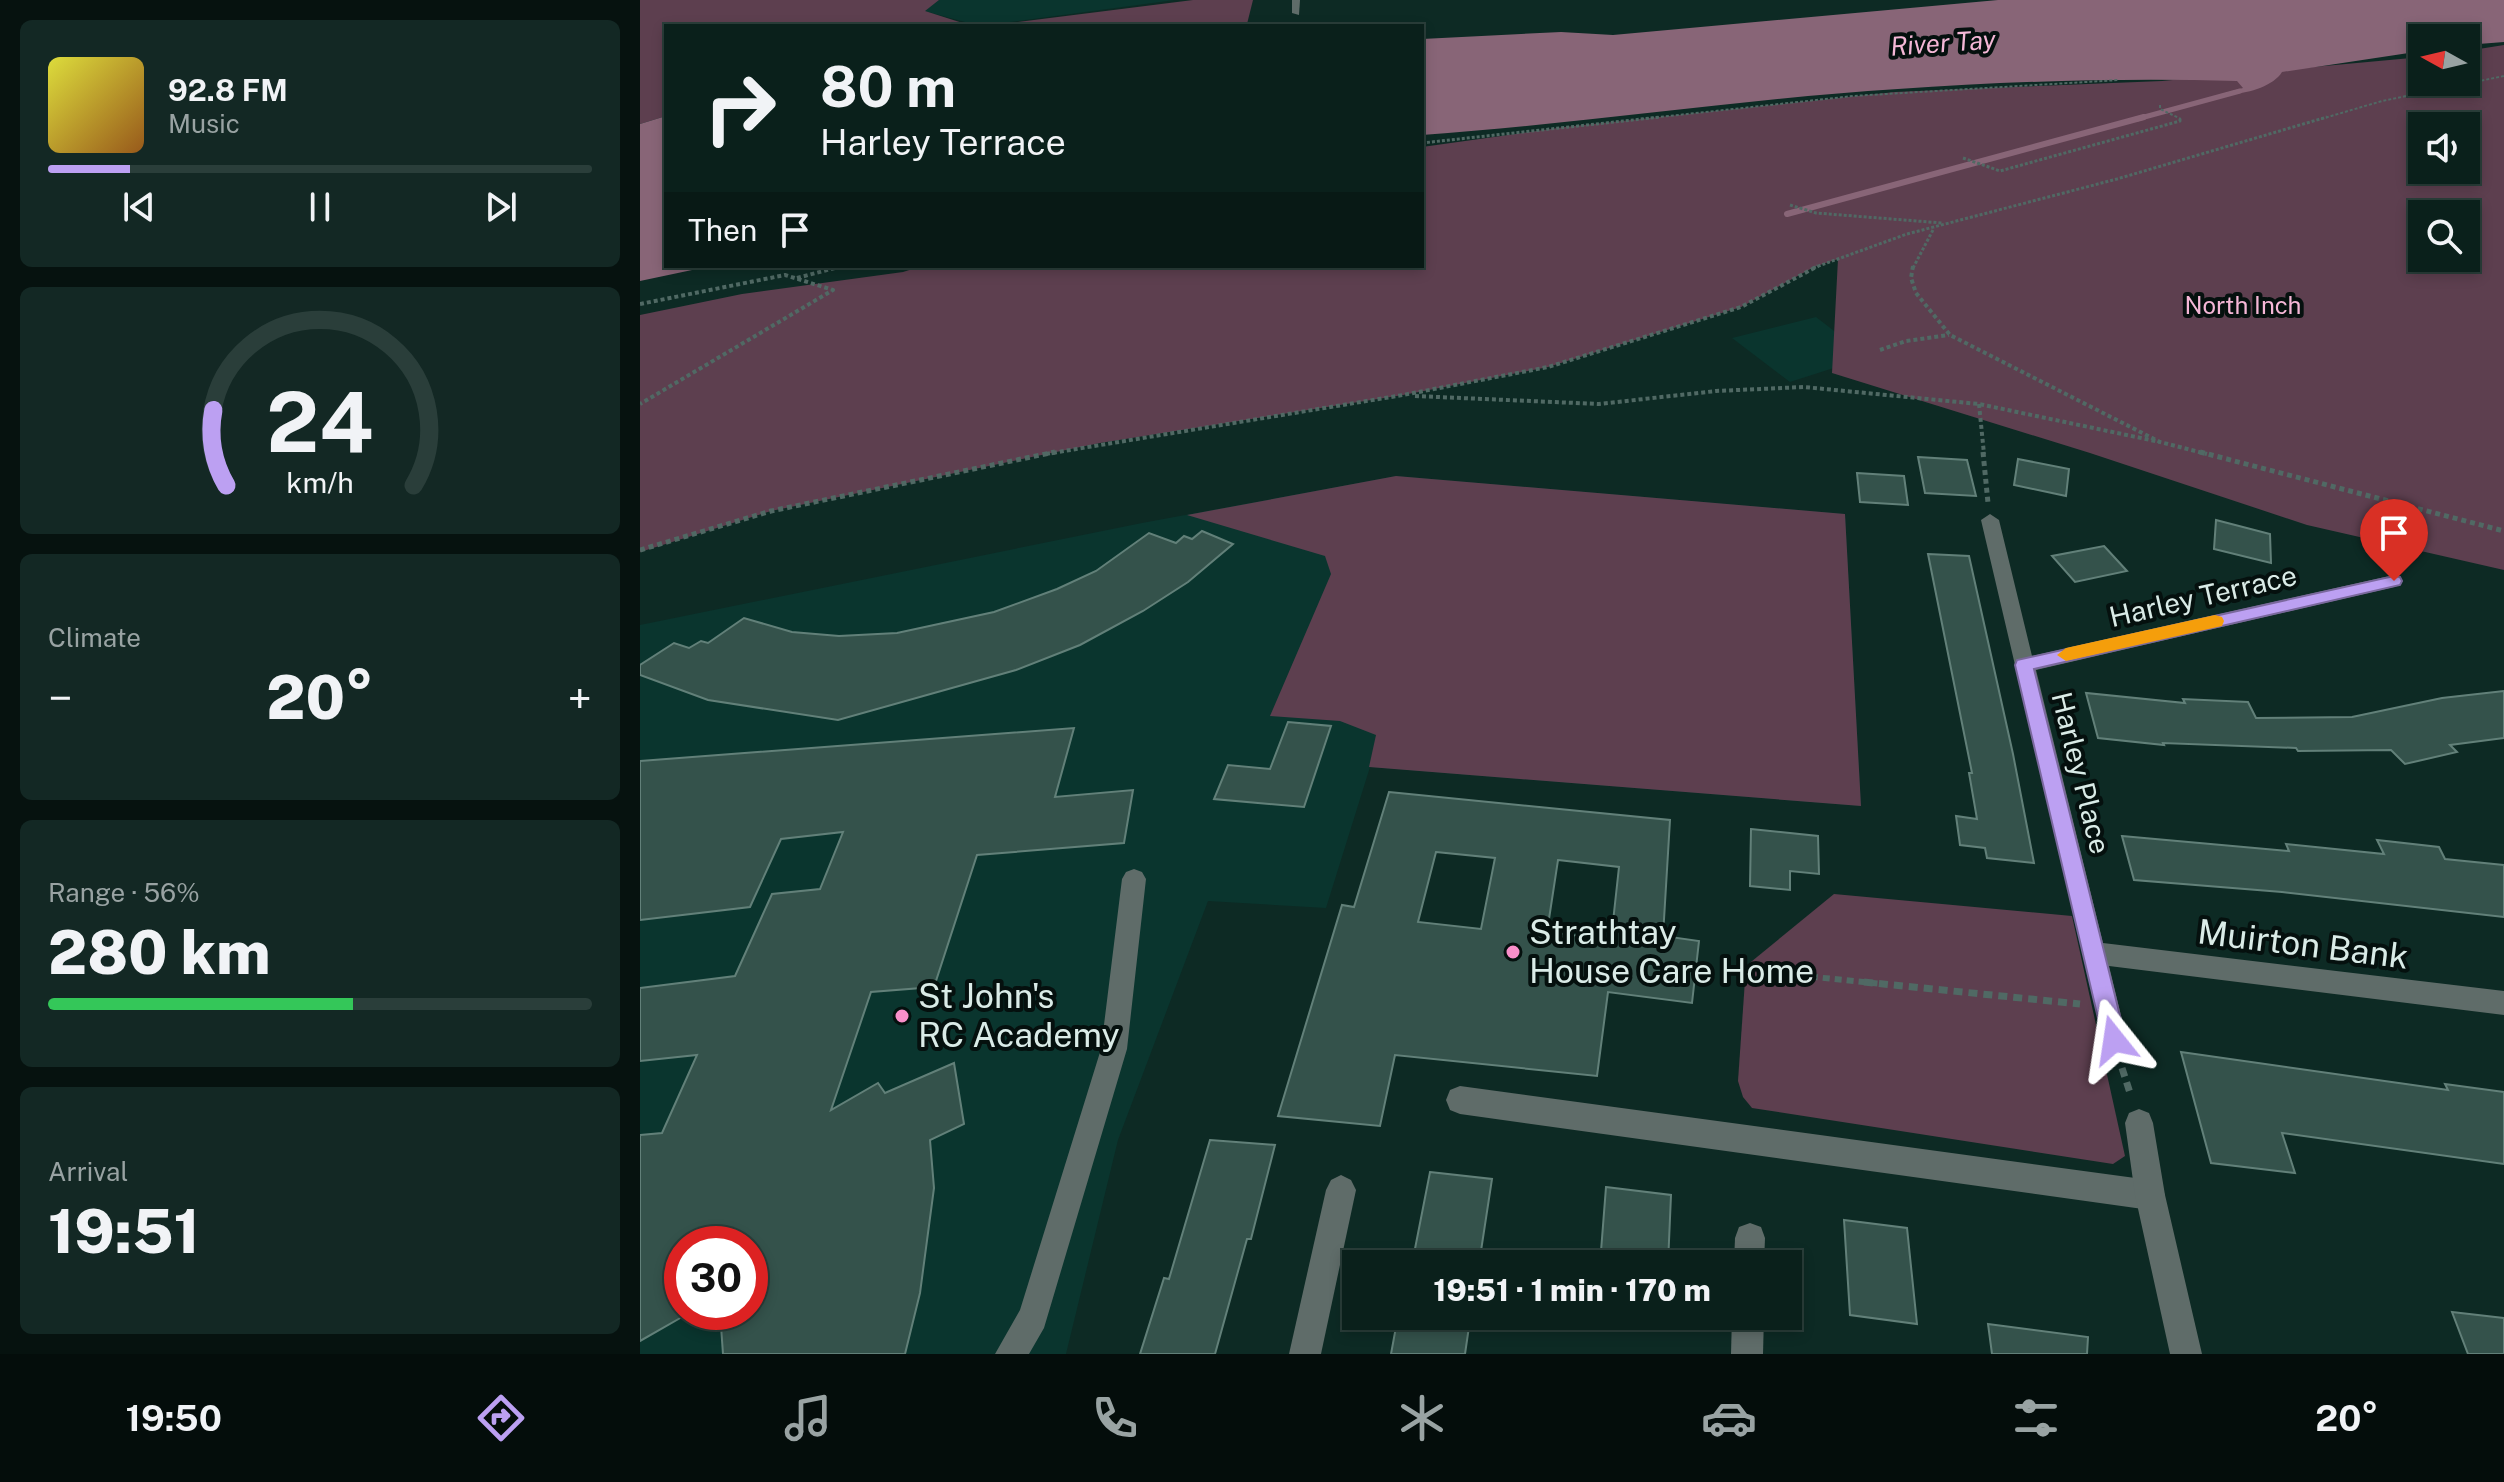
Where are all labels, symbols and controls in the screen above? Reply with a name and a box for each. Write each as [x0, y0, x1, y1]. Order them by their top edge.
water label: River Tay [1889, 23, 1997, 62]
north arrow [2408, 24, 2480, 96]
map controls [2408, 24, 2480, 272]
text: 80 m [820, 54, 956, 120]
icon: right [688, 56, 792, 160]
text: 92.8 FM [168, 72, 288, 108]
text: Music [168, 108, 240, 139]
button: sound [2408, 112, 2480, 184]
text: Harley Terrace [820, 121, 1066, 163]
icon: previous [117, 185, 161, 229]
icon: pause [298, 185, 342, 229]
icon: next [479, 185, 523, 229]
button: search [2408, 200, 2480, 272]
icon: arrive [773, 208, 817, 252]
text: Then [688, 212, 757, 248]
park label: North Inch [2185, 291, 2301, 319]
text: 24 [266, 373, 374, 471]
text: km/h [286, 466, 354, 499]
pin [2360, 499, 2428, 581]
icon: arrive [2372, 511, 2416, 555]
street label: Harley Terrace [2106, 558, 2300, 633]
text: Climate [48, 622, 141, 653]
text: 20° [266, 662, 374, 733]
text: − [48, 672, 72, 724]
text: + [568, 672, 592, 724]
street label: Harley Place [2045, 689, 2118, 857]
text: Range · 56% [48, 877, 200, 908]
street label: Muirton Bank [2196, 911, 2410, 977]
place label: Strathtay House Care Home [1529, 912, 1814, 991]
text: 280 km [48, 917, 270, 988]
marker: Strathtay House Care Home [1504, 943, 1522, 961]
place label: St John's RC Academy [918, 976, 1120, 1055]
position arrow [2072, 998, 2156, 1082]
marker: St John's RC Academy [893, 1007, 911, 1025]
text: Arrival [48, 1156, 128, 1187]
text: 19:51 [48, 1196, 200, 1267]
speed limit sign: 30 [664, 1226, 768, 1330]
text: 19:51 · 1 min · 170 m [1433, 1272, 1711, 1308]
icon: directions [473, 1390, 529, 1446]
icon: music [780, 1390, 836, 1446]
icon: phone [1087, 1390, 1143, 1446]
icon: climate [1394, 1390, 1450, 1446]
icon: car [1701, 1390, 1757, 1446]
icon: filters [2008, 1390, 2064, 1446]
text: 19:50 [126, 1397, 222, 1439]
text: 20° [2315, 1397, 2378, 1439]

